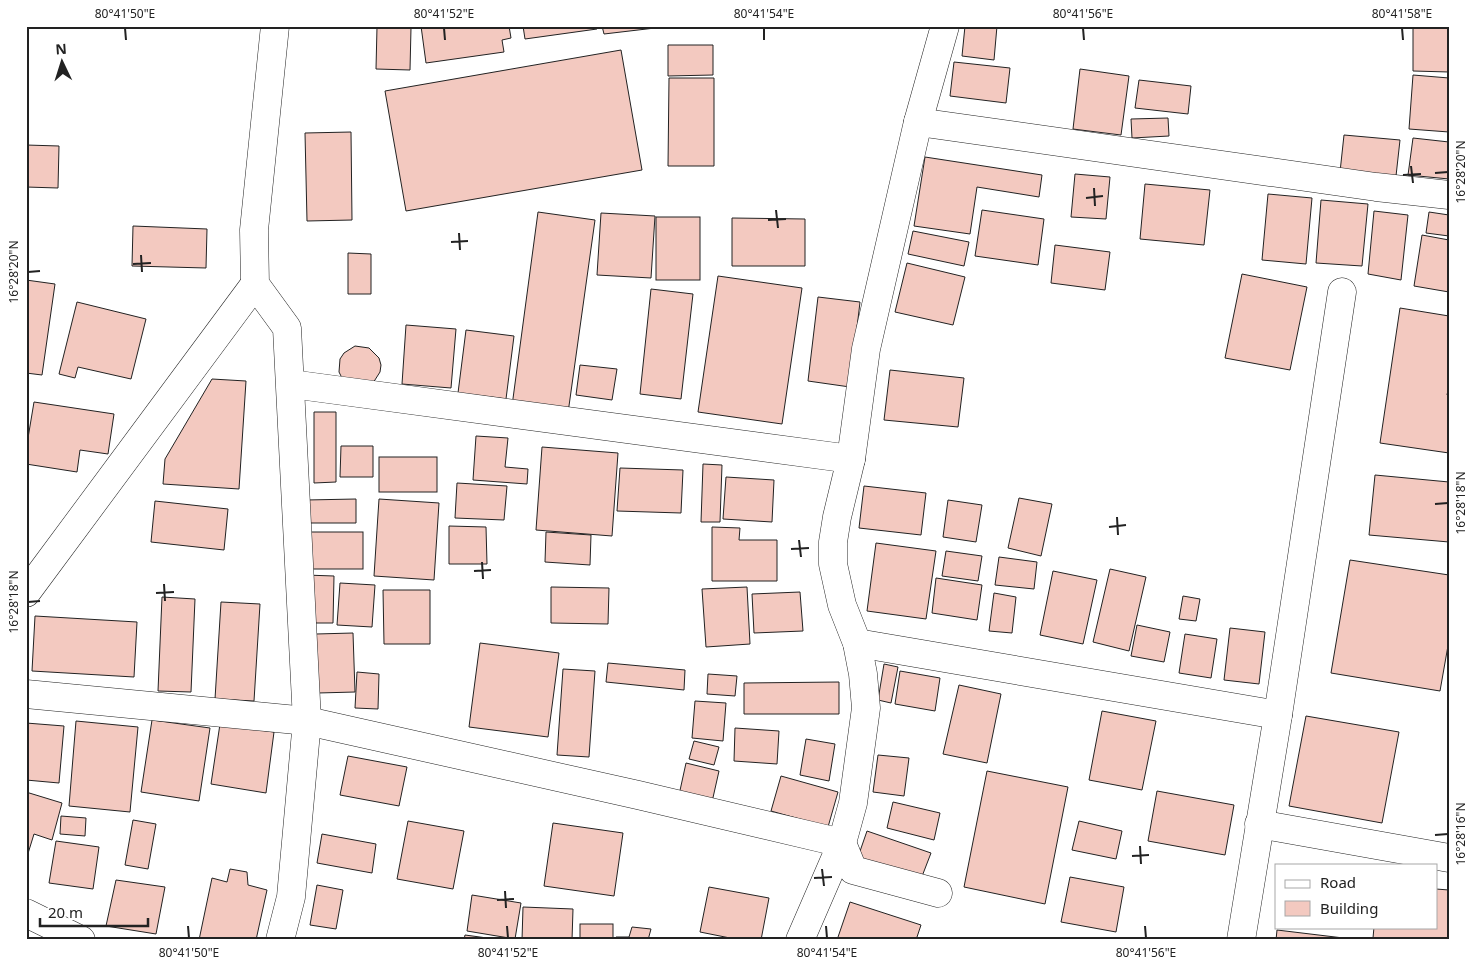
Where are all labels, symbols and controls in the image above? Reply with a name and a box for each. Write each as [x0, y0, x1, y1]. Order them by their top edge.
text: 80°41'50"E [95, 5, 155, 22]
text: 80°41'52"E [414, 5, 474, 22]
text: 80°41'54"E [734, 5, 794, 22]
text: 80°41'56"E [1053, 5, 1113, 22]
text: 80°41'58"E [1372, 5, 1432, 22]
north arrow [38, 38, 88, 88]
text: N [55, 39, 67, 58]
text: 16°28'20"N [1452, 140, 1469, 204]
text: 16°28'20"N [5, 240, 22, 304]
text: 16°28'18"N [1452, 471, 1469, 535]
text: 16°28'18"N [5, 570, 22, 634]
text: 16°28'16"N [1452, 802, 1469, 866]
legend [1275, 864, 1438, 928]
text: Road [1320, 872, 1356, 892]
scale bar [40, 896, 148, 928]
text: Building [1320, 898, 1378, 918]
text: 20 m [48, 902, 83, 922]
text: 80°41'50"E [159, 944, 219, 961]
text: 80°41'52"E [478, 944, 538, 961]
text: 80°41'54"E [797, 944, 857, 961]
text: 80°41'56"E [1116, 944, 1176, 961]

